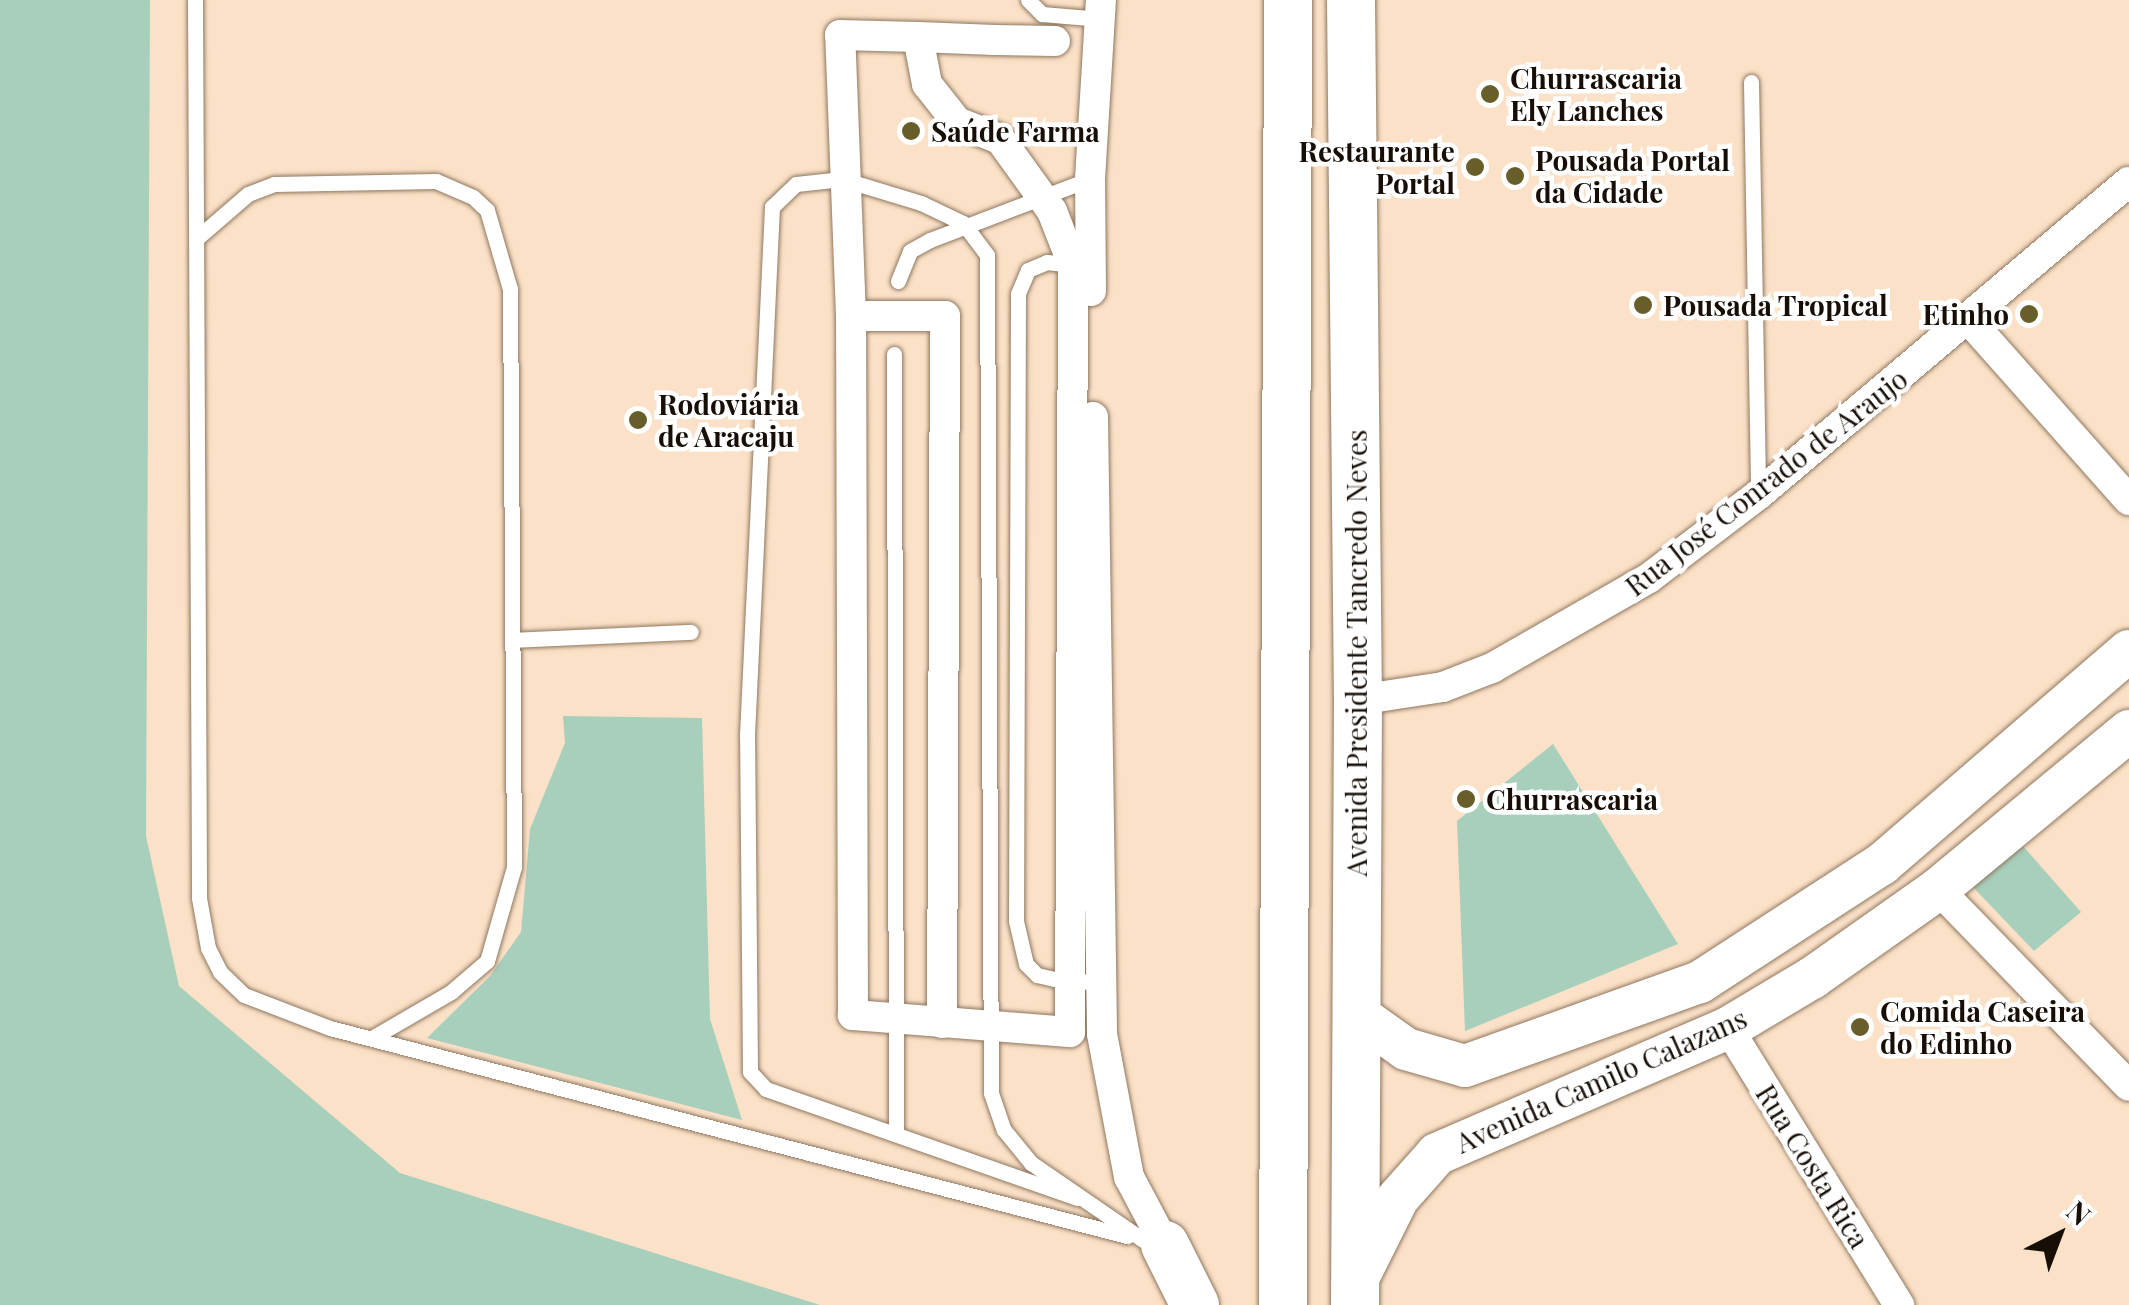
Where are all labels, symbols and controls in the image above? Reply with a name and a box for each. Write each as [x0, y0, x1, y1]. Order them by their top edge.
place label: Churrascaria Ely Lanches [1510, 61, 1682, 127]
marker: Churrascaria Ely Lanches [1479, 83, 1501, 105]
place label: Saúde Farma [931, 114, 1100, 148]
marker: Saúde Farma [900, 120, 922, 142]
place label: Restaurante Portal [1299, 134, 1455, 200]
place label: Pousada Portal da Cidade [1535, 143, 1730, 209]
marker: Restaurante Portal [1464, 156, 1486, 178]
marker: Pousada Portal da Cidade [1504, 165, 1526, 187]
place label: Pousada Tropical [1663, 288, 1888, 322]
marker: Pousada Tropical [1632, 294, 1654, 316]
place label: Etinho [1923, 297, 2009, 331]
marker: Etinho [2018, 303, 2040, 325]
street label: Rua José Conrado de Araujo [1618, 361, 1914, 603]
place label: Rodoviária de Aracaju [658, 387, 799, 453]
marker: Rodoviária de Aracaju [627, 409, 649, 431]
street label: Avenida Presidente Tancredo Neves [1339, 429, 1373, 877]
place label: Churrascaria [1486, 782, 1658, 816]
marker: Churrascaria [1455, 788, 1477, 810]
place label: Comida Caseira do Edinho [1880, 994, 2085, 1060]
street label: Avenida Camilo Calazans [1450, 1001, 1752, 1159]
marker: Comida Caseira do Edinho [1849, 1016, 1871, 1038]
street label: Rua Costa Rica [1749, 1078, 1877, 1254]
north arrow [2009, 1185, 2109, 1285]
text: N [2060, 1192, 2099, 1233]

